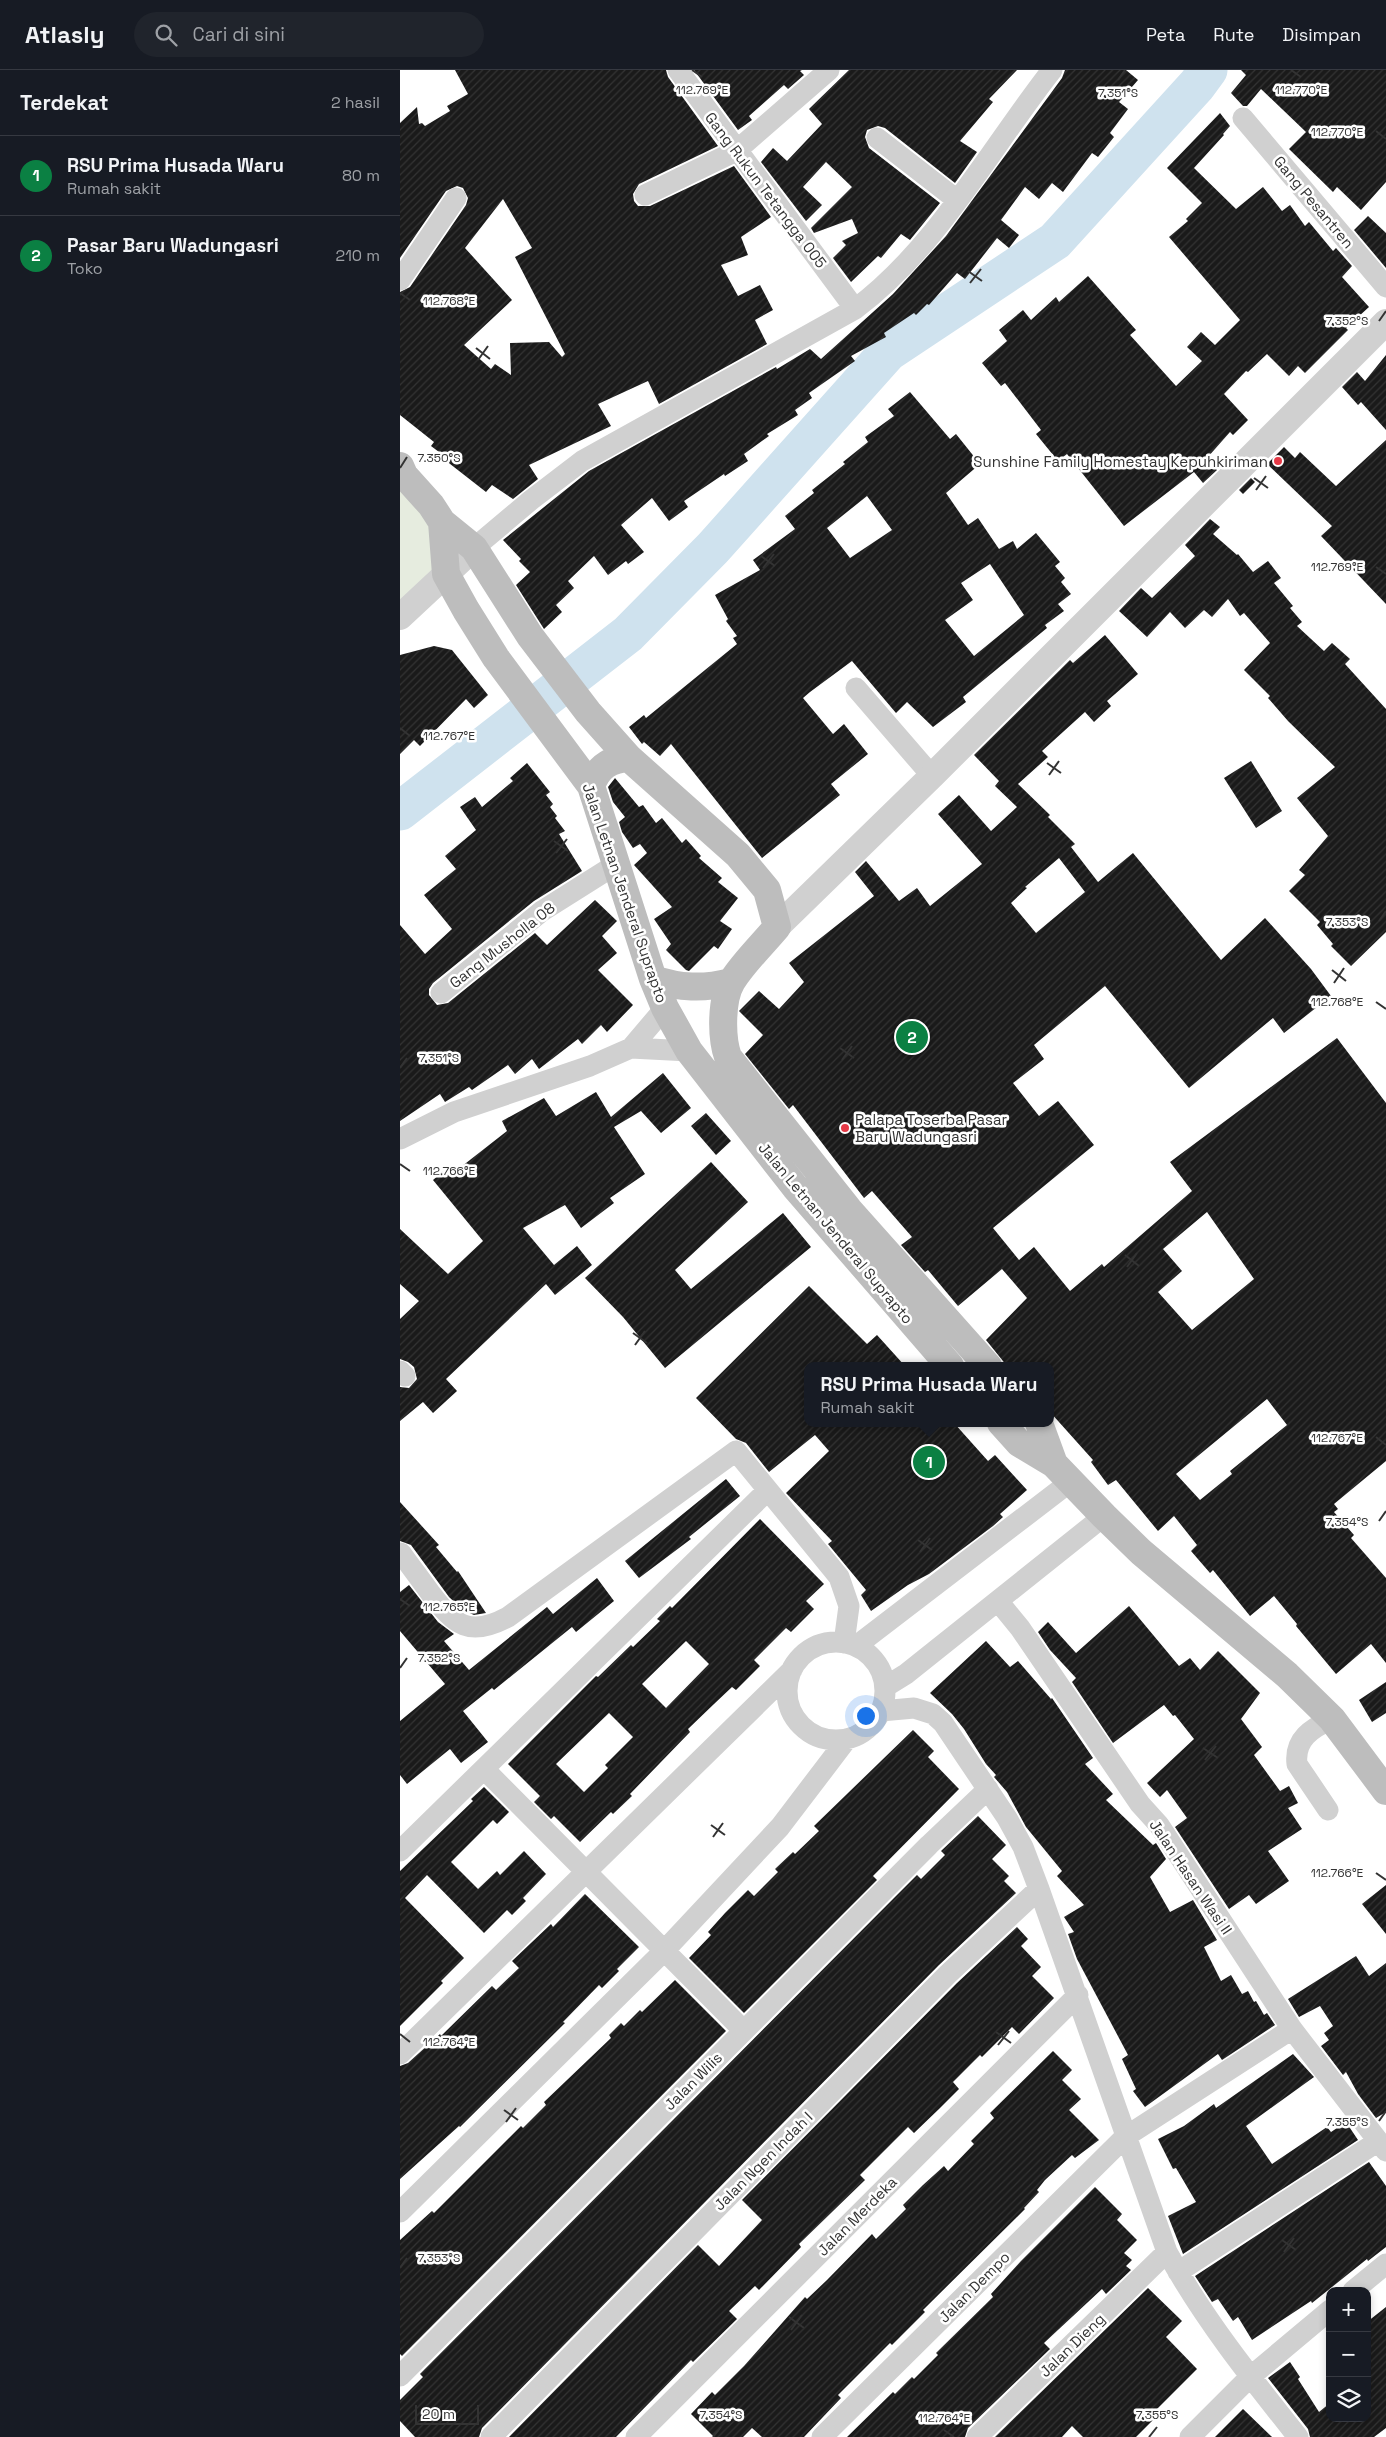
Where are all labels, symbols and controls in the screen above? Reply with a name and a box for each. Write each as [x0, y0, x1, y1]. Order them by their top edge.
search box [134, 12, 484, 57]
text: Atlasly [25, 19, 104, 50]
icon: search [152, 21, 180, 49]
text: Cari di sini [192, 22, 285, 47]
text: Peta [1146, 23, 1185, 46]
text: Rute [1213, 23, 1254, 46]
text: Disimpan [1282, 23, 1361, 46]
text: 112.769°E [676, 82, 729, 98]
text: 112.770°E [1275, 82, 1327, 98]
text: 7.351°S [1098, 85, 1138, 101]
text: Terdekat [20, 89, 109, 116]
text: 2 hasil [331, 92, 380, 113]
street label: Gang Rukun Tetangga 005 [701, 108, 831, 272]
text: 112.770°E [1311, 124, 1363, 140]
street label: Gang Pesantren [1270, 152, 1358, 252]
text: RSU Prima Husada Waru [67, 153, 284, 178]
text: 1 [32, 165, 40, 186]
text: 80 m [342, 165, 380, 186]
text: Rumah sakit [67, 178, 161, 199]
text: Pasar Baru Wadungasri [67, 233, 279, 258]
text: 2 [31, 245, 41, 266]
text: 210 m [336, 245, 380, 266]
text: Toko [67, 258, 103, 279]
text: 112.768°E [423, 293, 476, 309]
text: 7.352°S [1326, 313, 1368, 329]
text: 7.350°S [417, 450, 461, 466]
place label: Sunshine Family Homestay Kepuhkiriman [973, 452, 1268, 471]
marker: Sunshine Family Homestay Kepuhkiriman [1272, 455, 1284, 467]
text: 112.769°E [1311, 559, 1364, 575]
text: 112.767°E [423, 728, 475, 744]
street label: Jalan Letnan Jenderal Suprapto [578, 781, 672, 1005]
street label: Gang Musholla 08 [446, 898, 558, 992]
text: 7.353°S [1326, 914, 1368, 930]
text: 112.768°E [1311, 994, 1364, 1010]
pin: 2 [896, 1018, 928, 1056]
text: 7.351°S [419, 1050, 459, 1066]
place label: Palapa Toserba Pasar Baru Wadungasri [855, 1110, 1008, 1146]
marker: Palapa Toserba Pasar Baru Wadungasri [839, 1122, 851, 1134]
street label: Jalan Letnan Jenderal Suprapto [754, 1138, 918, 1328]
text: 112.766°E [423, 1163, 476, 1179]
popup [804, 1362, 1054, 1427]
text: RSU Prima Husada Waru [820, 1372, 1038, 1397]
text: Rumah sakit [820, 1397, 915, 1418]
text: 112.767°E [1311, 1430, 1363, 1446]
pin: 1 [913, 1443, 945, 1481]
text: 7.354°S [1326, 1514, 1368, 1530]
text: 112.765°E [423, 1599, 475, 1615]
text: 7.352°S [418, 1650, 460, 1666]
your location [853, 1703, 879, 1729]
street label: Jalan Hasan Wasi II [1145, 1816, 1237, 1938]
text: 112.766°E [1311, 1865, 1364, 1881]
text: 112.764°E [423, 2034, 476, 2050]
street label: Jalan Wilis [660, 2048, 726, 2114]
street label: Jalan Ngen Indah I [710, 2108, 816, 2214]
text: 7.355°S [1326, 2114, 1368, 2130]
street label: Jalan Merdeka [813, 2172, 901, 2260]
street label: Jalan Dempo [934, 2247, 1014, 2327]
text: 7.353°S [418, 2250, 460, 2266]
map controls [1326, 2287, 1371, 2422]
button: + [1326, 2287, 1371, 2332]
street label: Jalan Dieng [1035, 2309, 1109, 2381]
button: − [1326, 2332, 1371, 2377]
button: layers [1326, 2377, 1371, 2422]
scale bar [415, 2402, 479, 2425]
text: 20 m [422, 2405, 455, 2423]
text: 7.354°S [700, 2407, 742, 2423]
text: 7.355°S [1136, 2407, 1178, 2423]
text: 112.764°E [918, 2410, 971, 2426]

